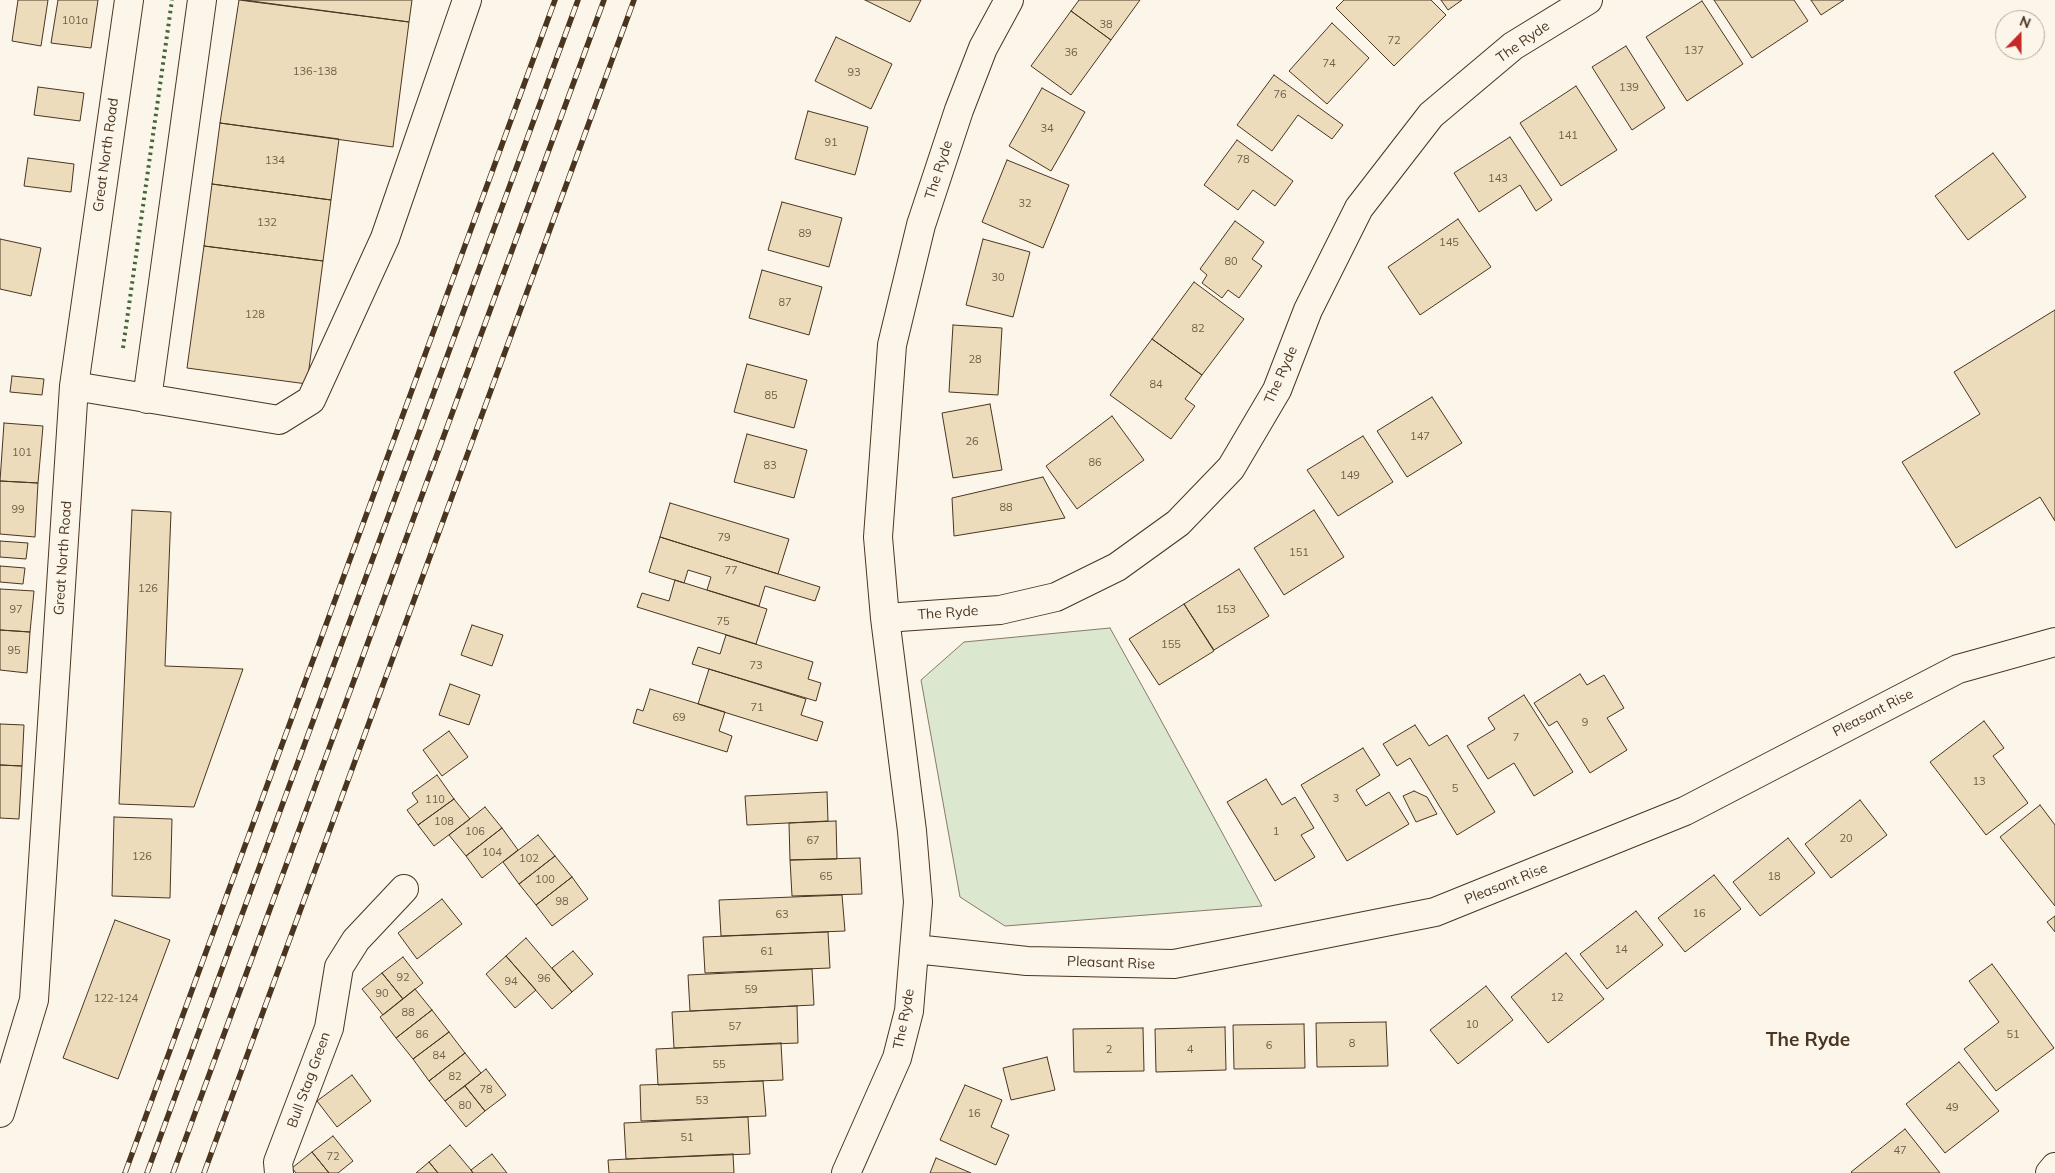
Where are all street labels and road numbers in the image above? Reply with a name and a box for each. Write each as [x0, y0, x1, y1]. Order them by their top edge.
street label: The Ryde [1493, 18, 1553, 66]
street label: Great North Road [90, 97, 122, 213]
street label: The Ryde [922, 138, 956, 202]
street label: The Ryde [1261, 344, 1301, 406]
street label: Great North Road [51, 500, 75, 616]
street label: The Ryde [917, 602, 979, 624]
street label: Pleasant Rise [1830, 686, 1916, 740]
street label: Pleasant Rise [1462, 860, 1550, 908]
street label: Pleasant Rise [1067, 953, 1155, 973]
street label: The Ryde [890, 987, 918, 1051]
street label: Bull Stag Green [284, 1030, 334, 1130]

